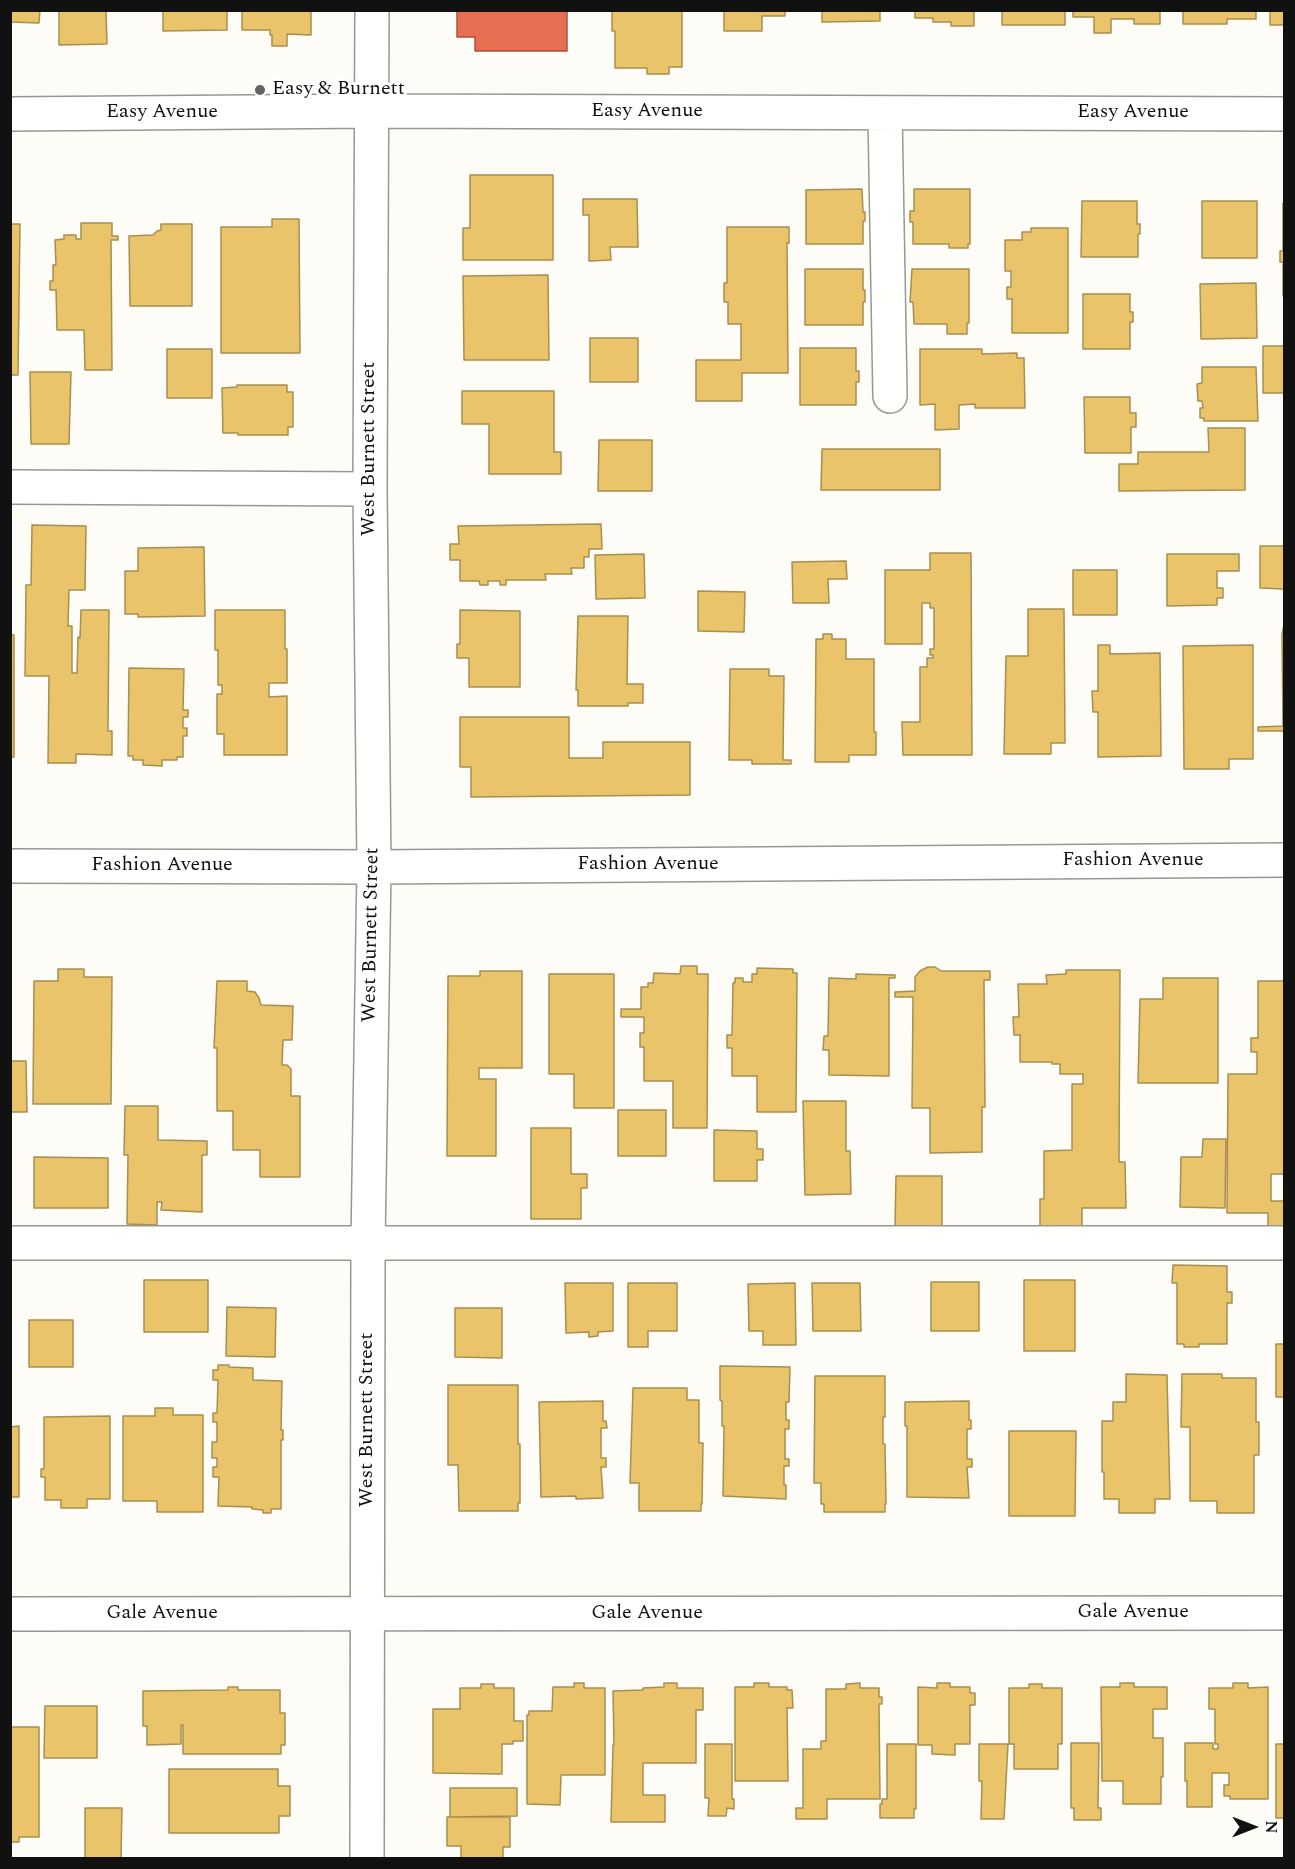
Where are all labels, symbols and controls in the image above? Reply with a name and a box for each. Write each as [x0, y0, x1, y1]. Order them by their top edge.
place label: Easy & Burnett [272, 78, 405, 102]
marker: Easy & Burnett [253, 83, 267, 97]
street label: Easy Avenue [591, 100, 703, 124]
street label: Easy Avenue [106, 101, 218, 125]
street label: Easy Avenue [1077, 101, 1189, 125]
street label: West Burnett Street [358, 362, 382, 536]
street label: West Burnett Street [358, 847, 386, 1023]
street label: Fashion Avenue [1062, 849, 1204, 873]
street label: Fashion Avenue [577, 853, 719, 877]
street label: Fashion Avenue [91, 854, 233, 878]
street label: West Burnett Street [356, 1333, 380, 1507]
street label: Gale Avenue [1077, 1601, 1189, 1625]
street label: Gale Avenue [106, 1602, 218, 1626]
street label: Gale Avenue [591, 1602, 703, 1626]
north arrow [1223, 1797, 1283, 1857]
text: N [1259, 1820, 1283, 1834]

